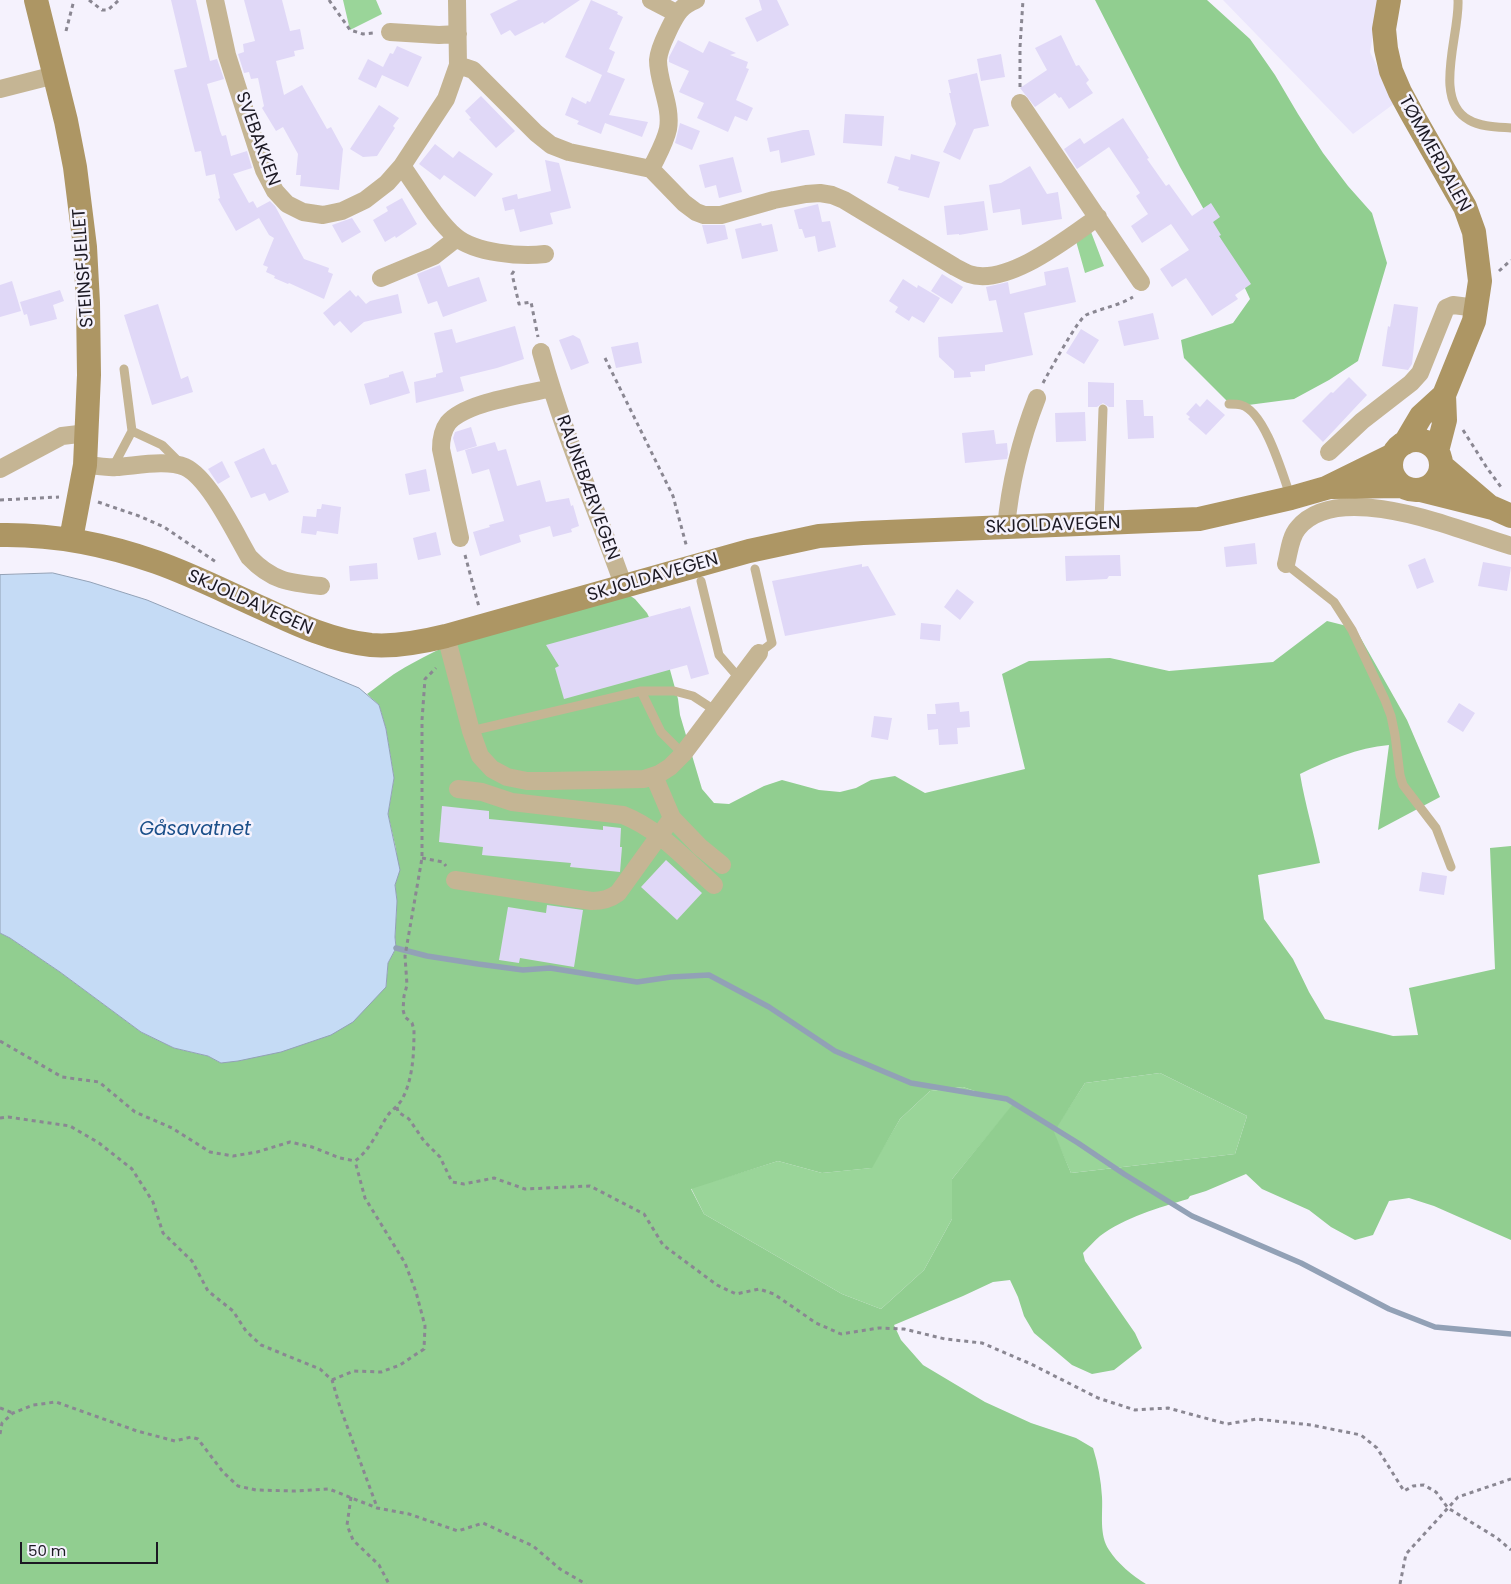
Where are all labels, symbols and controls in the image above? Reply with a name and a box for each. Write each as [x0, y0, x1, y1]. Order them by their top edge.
street label: SVEBAKKEN [230, 89, 284, 189]
street label: TØMMERDALEN [1393, 92, 1475, 216]
street label: STEINSFJELLET [69, 208, 99, 328]
street label: RAUNEBÆRVEGEN [551, 413, 623, 563]
street label: SKJOLDAVEGEN [985, 513, 1121, 539]
street label: SKJOLDAVEGEN [585, 549, 721, 607]
street label: SKJOLDAVEGEN [184, 566, 316, 640]
water label: Gåsavatnet [139, 819, 251, 841]
scale bar [22, 1532, 160, 1564]
text: 50 m [28, 1540, 66, 1561]

